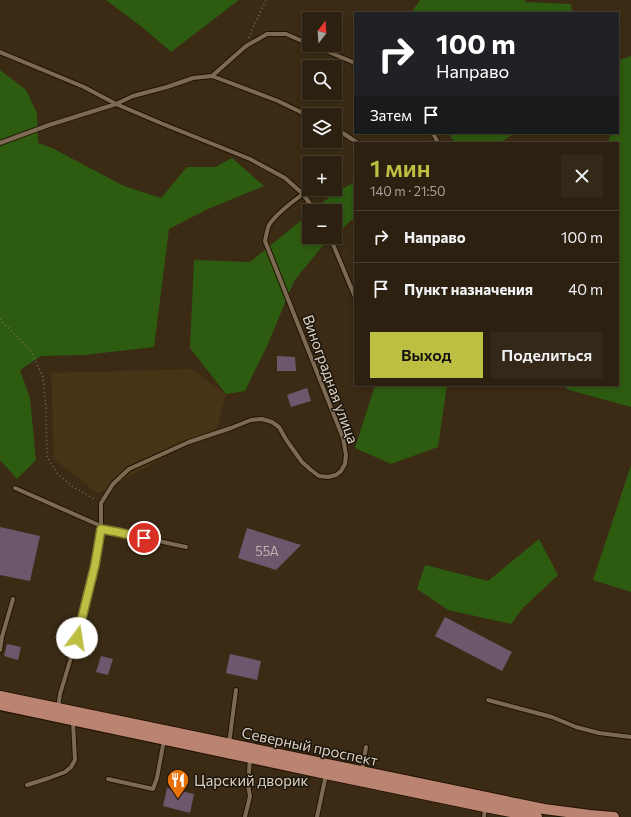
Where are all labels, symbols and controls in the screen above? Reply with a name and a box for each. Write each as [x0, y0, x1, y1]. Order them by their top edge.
north arrow [302, 12, 342, 52]
map controls [302, 12, 342, 244]
text: 100 m [436, 26, 516, 60]
icon: right [370, 28, 422, 80]
button: search [302, 60, 342, 100]
text: Направо [436, 60, 509, 82]
icon: arrive [420, 104, 442, 126]
text: Затем [370, 106, 412, 124]
button: layers [302, 108, 342, 148]
text: 1 мин [370, 153, 431, 182]
button: close [561, 155, 603, 197]
button: + [302, 156, 342, 196]
text: 140 m · 21:50 [370, 183, 446, 199]
button: − [302, 204, 342, 244]
icon: right [370, 226, 392, 248]
text: Направо [404, 228, 466, 246]
text: 100 m [561, 228, 603, 246]
icon: arrive [370, 278, 392, 300]
text: Пункт назначения [404, 280, 533, 298]
text: 40 m [568, 280, 603, 298]
street label: Виноградная улица [299, 312, 363, 446]
button: Выход [370, 332, 483, 378]
button: Поделиться [491, 332, 603, 378]
pin [127, 521, 161, 555]
icon: arrive [133, 527, 155, 549]
house number: 55А [255, 543, 279, 559]
position arrow [56, 617, 98, 659]
street label: Северный проспект [240, 723, 380, 769]
restaurant icon: Царский дворик [165, 767, 191, 800]
place label: Царский дворик [194, 771, 309, 789]

